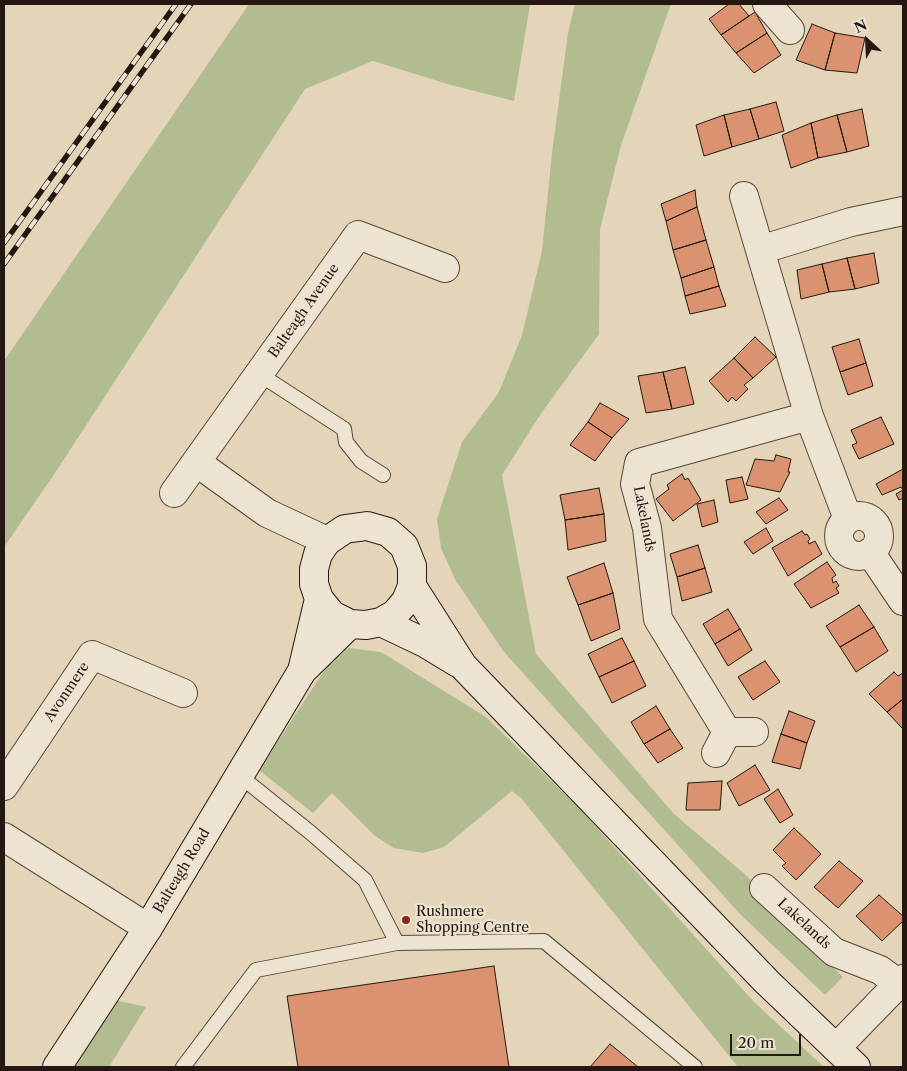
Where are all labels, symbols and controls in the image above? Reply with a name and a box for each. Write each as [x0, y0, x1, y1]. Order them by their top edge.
north arrow [842, 15, 892, 65]
text: N [851, 16, 870, 37]
street label: Balteagh Avenue [265, 261, 343, 361]
street label: Lakelands [629, 485, 659, 553]
street label: Avonmere [41, 659, 93, 725]
street label: Balteagh Road [150, 826, 214, 916]
street label: Lakelands [774, 895, 834, 953]
place label: Rushmere Shopping Centre [416, 904, 529, 936]
marker: Rushmere Shopping Centre [400, 914, 412, 926]
scale bar [732, 1024, 803, 1056]
text: 20 m [738, 1033, 774, 1052]

